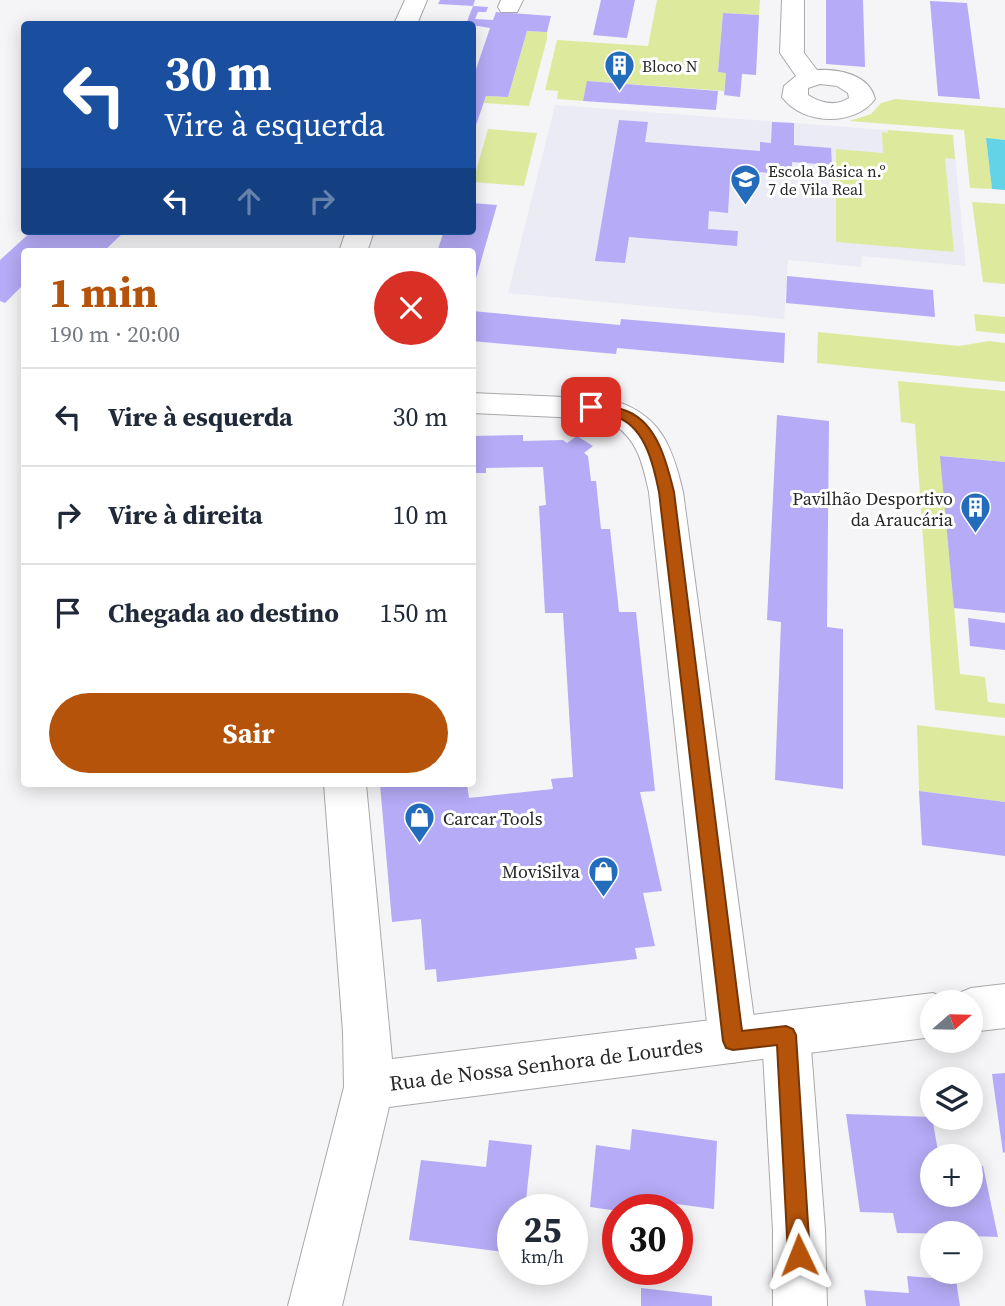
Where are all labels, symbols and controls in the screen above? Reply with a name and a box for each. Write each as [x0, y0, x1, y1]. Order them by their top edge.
text: 30 m [164, 39, 272, 106]
icon: left [49, 49, 140, 140]
building icon: Bloco N [602, 49, 636, 93]
place label: Bloco N [642, 55, 698, 77]
text: Vire à esquerda [164, 103, 385, 147]
place label: Escola Básica n.º 7 de Vila Real [768, 160, 885, 200]
school or university icon: Escola Básica n.º 7 de Vila Real [728, 163, 762, 207]
icon: left [157, 182, 195, 220]
icon: ahead [230, 182, 268, 220]
icon: right [303, 182, 341, 220]
text: 1 min [49, 263, 158, 321]
button: close [374, 271, 448, 345]
text: 190 m · 20:00 [49, 318, 180, 350]
pin [561, 377, 621, 437]
icon: arrive [572, 388, 610, 426]
icon: left [49, 398, 87, 436]
text: Vire à esquerda [108, 399, 293, 435]
text: 30 m [393, 399, 448, 435]
place label: Pavilhão Desportivo da Araucária [792, 486, 954, 532]
building icon: Pavilhão Desportivo da Araucária [959, 491, 993, 535]
icon: right [49, 496, 87, 534]
text: Vire à direita [108, 497, 263, 533]
text: 10 m [393, 497, 448, 533]
icon: arrive [49, 594, 87, 632]
text: Chegada ao destino [108, 595, 339, 631]
text: 150 m [380, 595, 448, 631]
button: Sair [49, 693, 448, 773]
shop icon: Carcar Tools [403, 801, 437, 845]
place label: Carcar Tools [443, 806, 543, 831]
shop icon: MoviSilva [586, 854, 620, 898]
place label: MoviSilva [502, 859, 581, 884]
north arrow [920, 990, 984, 1054]
map controls [920, 990, 983, 1284]
street label: Rua de Nossa Senhora de Lourdes [387, 1030, 705, 1098]
button: layers [920, 1067, 983, 1130]
button: + [920, 1144, 983, 1207]
speed limit sign: 30 [602, 1194, 693, 1285]
text: 25 [524, 1206, 561, 1254]
position arrow [762, 1218, 836, 1292]
button: − [920, 1221, 983, 1284]
text: km/h [521, 1244, 564, 1269]

